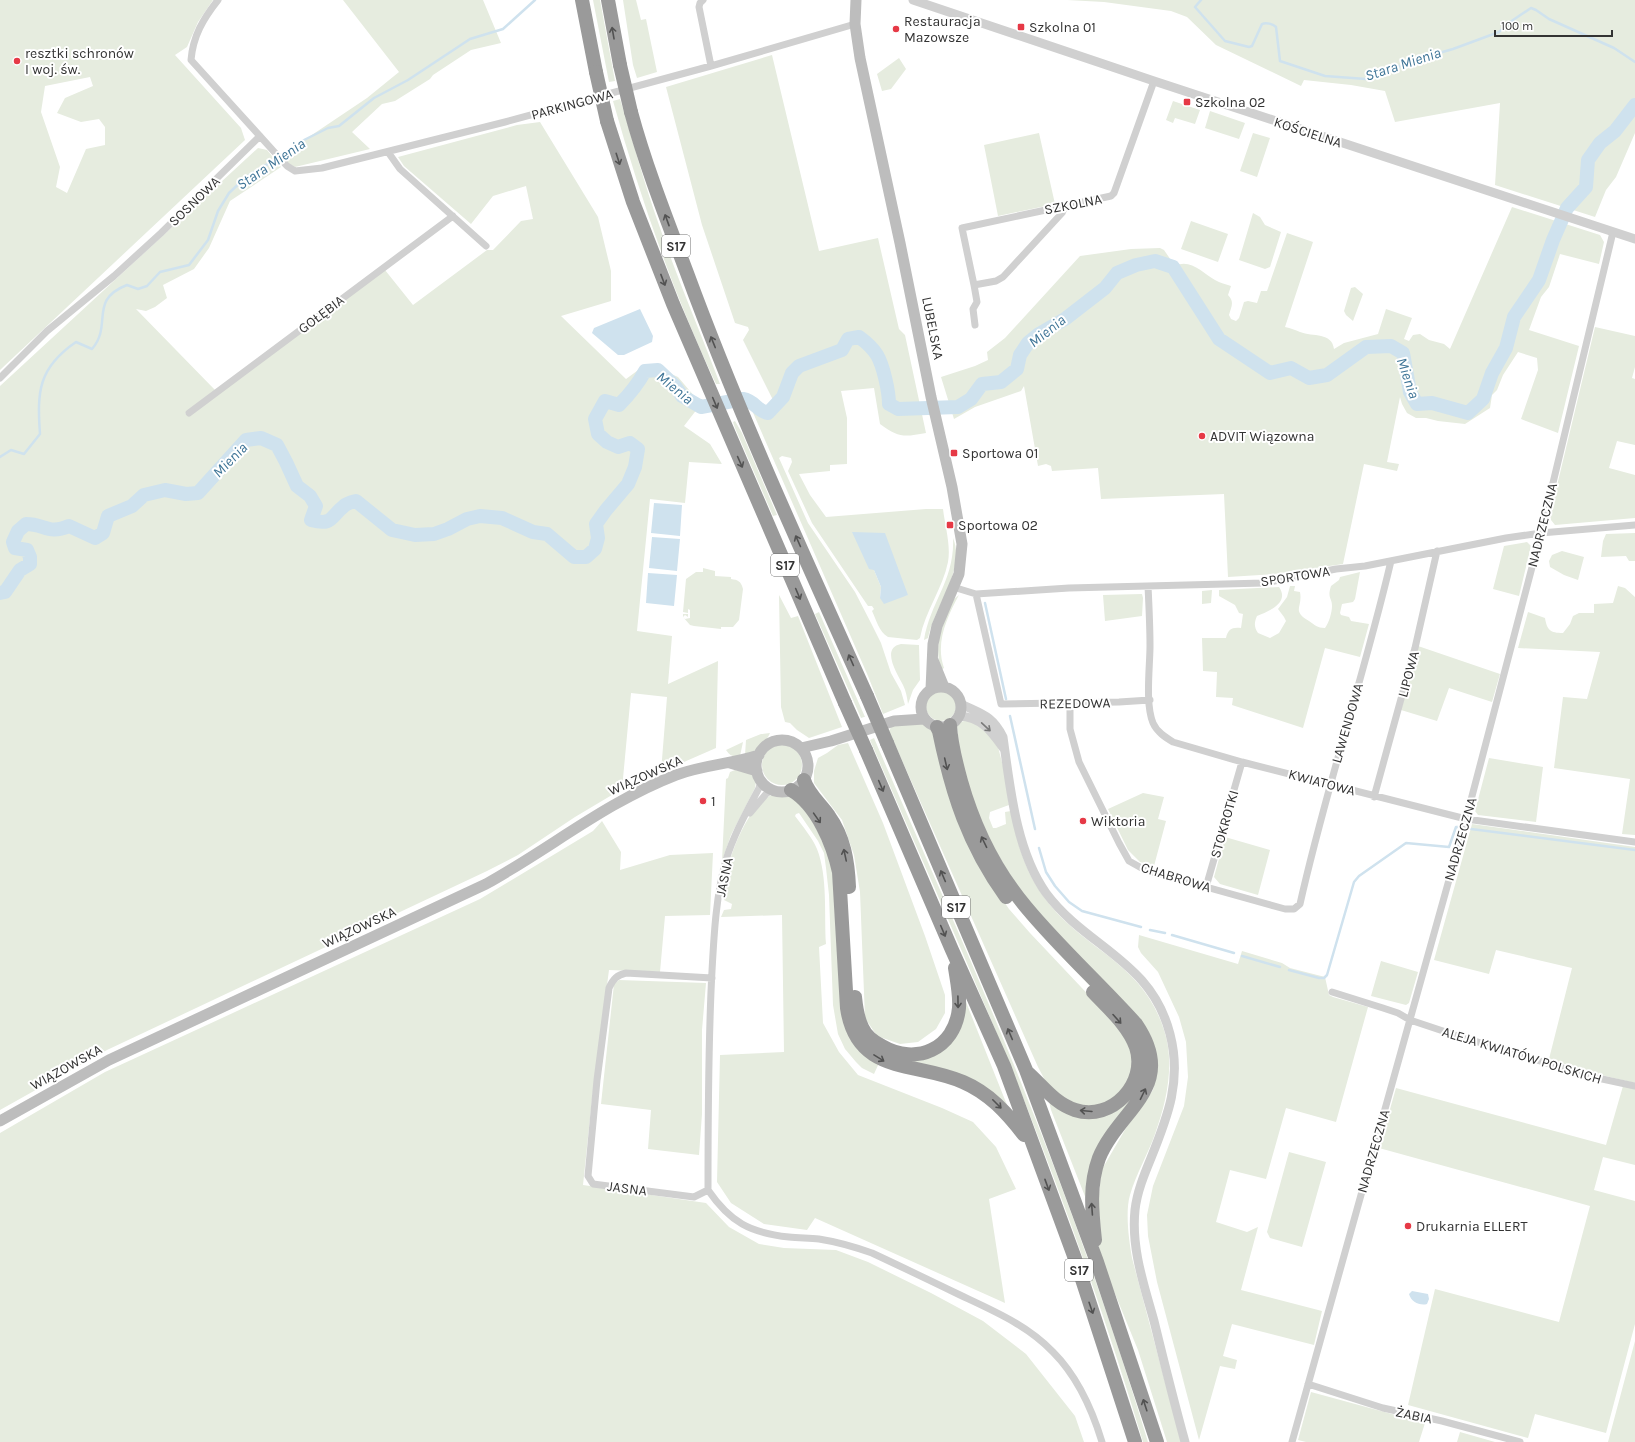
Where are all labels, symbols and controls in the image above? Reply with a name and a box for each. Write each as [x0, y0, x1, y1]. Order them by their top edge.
scale bar [1495, 12, 1612, 38]
place label: Restauracja Mazowsze [904, 13, 981, 46]
place label: Szkolna 01 [1029, 19, 1096, 36]
text: 100 m [1501, 19, 1533, 33]
marker: Szkolna 01 [1016, 22, 1026, 32]
marker: Restauracja Mazowsze [891, 24, 901, 34]
one-way arrow [609, 27, 617, 40]
water label: Stara Mienia [1363, 43, 1443, 85]
place label: resztki schronów I woj. św. [25, 45, 134, 78]
marker: resztki schronów I woj. św. [12, 56, 22, 66]
street label: PARKINGOWA [529, 85, 615, 124]
place label: Szkolna 02 [1195, 94, 1265, 111]
marker: Szkolna 02 [1182, 97, 1192, 107]
street label: KOŚCIELNA [1272, 113, 1344, 151]
water label: Stara Mienia [233, 134, 309, 194]
one-way arrow [615, 152, 622, 165]
street label: SOSNOWA [165, 173, 224, 230]
street label: SZKOLNA [1043, 191, 1103, 218]
one-way arrow [662, 215, 670, 227]
road number: S17 [662, 235, 690, 257]
one-way arrow [660, 274, 668, 286]
street label: GOŁĘBIA [295, 292, 348, 337]
street label: LUBELSKA [918, 295, 947, 361]
water label: Mienia [1025, 311, 1069, 351]
one-way arrow [709, 336, 716, 348]
water label: Mienia [1393, 355, 1423, 401]
water label: Mienia [653, 368, 697, 408]
one-way arrow [712, 397, 719, 409]
place label: ADVIT Wiązowna [1210, 428, 1314, 445]
marker: ADVIT Wiązowna [1197, 431, 1207, 441]
water label: Mienia [209, 439, 251, 481]
place label: Sportowa 01 [962, 445, 1038, 462]
marker: Sportowa 01 [949, 448, 959, 458]
one-way arrow [737, 455, 744, 467]
street label: NADRZECZNA [1524, 481, 1561, 569]
place label: Sportowa 02 [958, 517, 1038, 534]
marker: Sportowa 02 [945, 520, 955, 530]
one-way arrow [794, 536, 801, 548]
road number: S17 [771, 554, 799, 576]
street label: SPORTOWA [1259, 563, 1331, 590]
one-way arrow [794, 587, 802, 599]
street label: LIPOWA [1394, 649, 1423, 699]
one-way arrow [846, 654, 854, 666]
street label: LAWENDOWA [1328, 681, 1367, 765]
street label: REZEDOWA [1039, 694, 1111, 713]
one-way arrow [981, 722, 992, 731]
street label: WIĄZOWSKA [606, 752, 685, 799]
one-way arrow [943, 757, 950, 770]
street label: KWIATOWA [1287, 765, 1357, 800]
one-way arrow [878, 779, 885, 791]
street label: STOKROTKI [1207, 788, 1242, 860]
place label: 1 [711, 793, 716, 810]
street label: NADRZECZNA [1440, 795, 1481, 883]
marker: 1 [698, 796, 708, 806]
one-way arrow [813, 813, 821, 824]
place label: Wiktoria [1091, 813, 1145, 830]
marker: Wiktoria [1078, 816, 1088, 826]
one-way arrow [980, 837, 987, 849]
one-way arrow [841, 848, 849, 861]
street label: JASNA [712, 856, 737, 898]
street label: CHABROWA [1139, 859, 1213, 896]
one-way arrow [939, 870, 947, 882]
road number: S17 [942, 896, 970, 918]
street label: WIĄZOWSKA [320, 903, 399, 952]
one-way arrow [940, 924, 948, 936]
one-way arrow [954, 995, 962, 1008]
one-way arrow [1113, 1014, 1122, 1024]
street label: ALEJA KWIATÓW POLSKICH [1440, 1023, 1604, 1088]
one-way arrow [1006, 1029, 1014, 1041]
street label: WIĄZOWSKA [27, 1041, 105, 1094]
one-way arrow [873, 1054, 885, 1062]
one-way arrow [1140, 1088, 1147, 1100]
one-way arrow [992, 1099, 1002, 1109]
street label: NADRZECZNA [1353, 1107, 1394, 1195]
one-way arrow [1080, 1108, 1093, 1115]
street label: JASNA [606, 1178, 648, 1199]
one-way arrow [1044, 1179, 1052, 1191]
one-way arrow [1089, 1203, 1096, 1216]
place label: Drukarnia ELLERT [1416, 1218, 1528, 1235]
marker: Drukarnia ELLERT [1403, 1221, 1413, 1231]
road number: S17 [1065, 1259, 1093, 1281]
one-way arrow [1088, 1301, 1095, 1314]
one-way arrow [1141, 1399, 1148, 1412]
street label: ŻABIA [1394, 1403, 1434, 1428]

